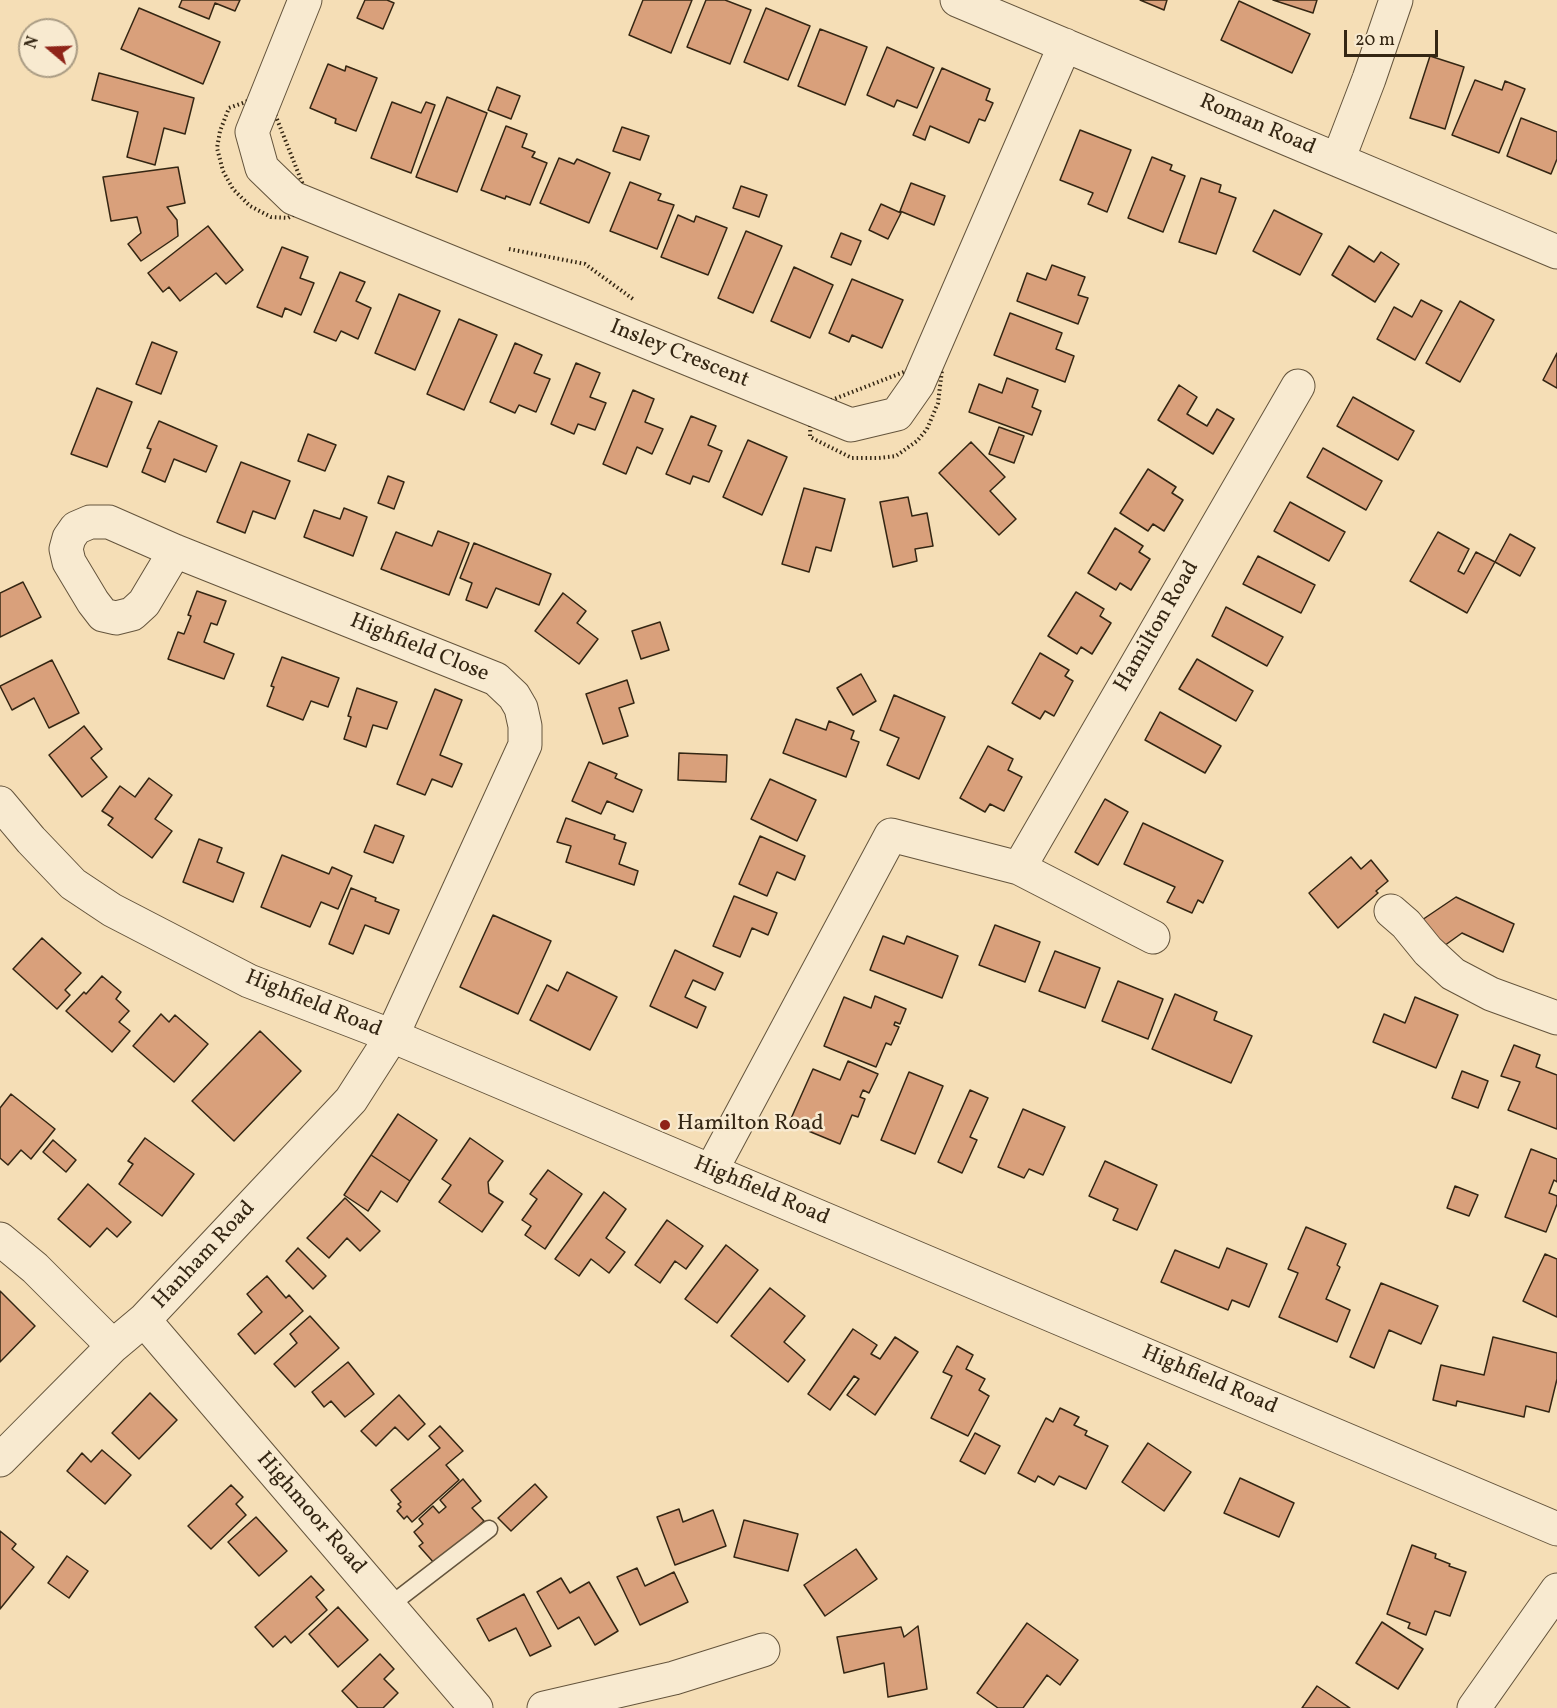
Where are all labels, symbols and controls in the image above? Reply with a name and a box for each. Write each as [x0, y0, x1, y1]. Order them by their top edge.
north arrow [18, 18, 78, 78]
scale bar [1347, 18, 1442, 56]
text: 20 m [1355, 28, 1395, 53]
text: N [21, 34, 45, 52]
street label: Roman Road [1195, 90, 1319, 162]
street label: Insley Crescent [605, 315, 753, 395]
street label: Hamilton Road [1110, 557, 1206, 697]
street label: Highfield Close [346, 609, 492, 689]
street label: Highfield Road [241, 966, 385, 1044]
place label: Hamilton Road [677, 1112, 824, 1138]
marker: Hamilton Road [658, 1118, 672, 1132]
street label: Highfield Road [689, 1152, 833, 1232]
street label: Hanham Road [148, 1196, 262, 1316]
street label: Highfield Road [1137, 1341, 1281, 1421]
street label: Highmoor Road [250, 1447, 370, 1581]

